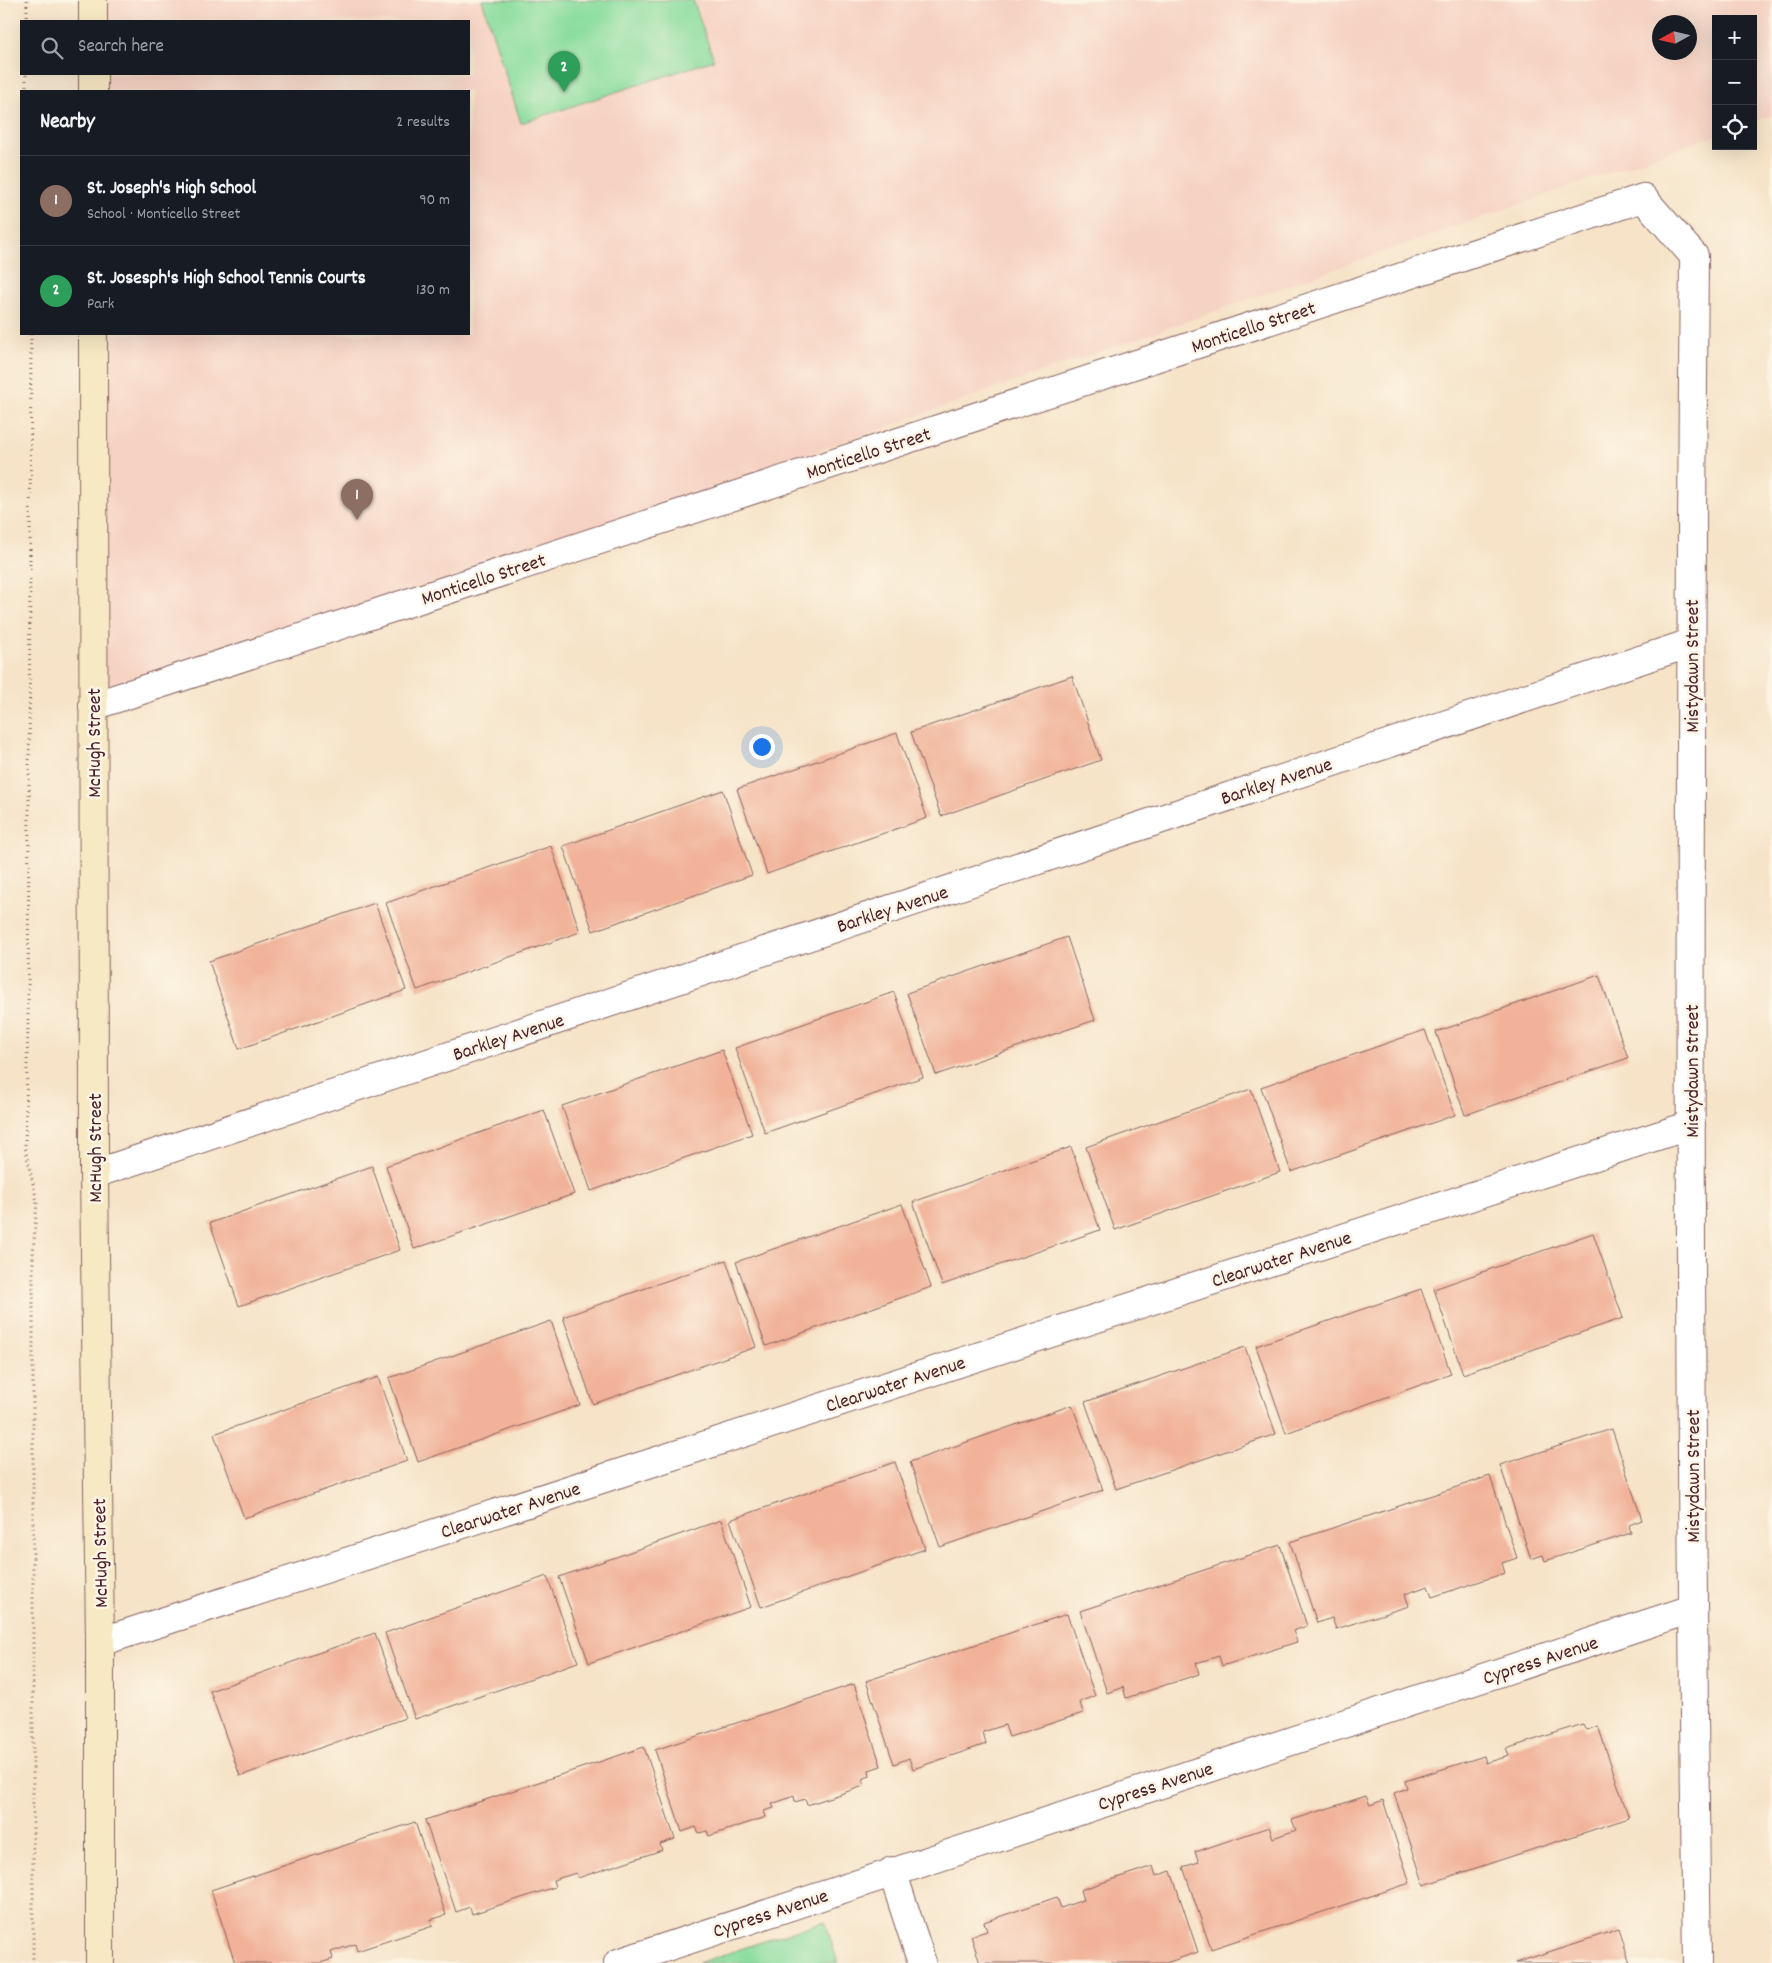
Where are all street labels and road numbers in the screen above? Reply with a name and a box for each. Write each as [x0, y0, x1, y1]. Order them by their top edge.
street label: Monticello Street [1188, 296, 1320, 362]
street label: Monticello Street [803, 422, 935, 488]
street label: Monticello Street [418, 548, 550, 614]
street label: Mistydawn Street [1680, 599, 1708, 733]
street label: McHugh Street [82, 688, 110, 798]
street label: Barkley Avenue [1218, 752, 1336, 814]
street label: Barkley Avenue [834, 880, 952, 942]
street label: Mistydawn Street [1680, 1004, 1708, 1138]
street label: Barkley Avenue [450, 1008, 568, 1070]
street label: McHugh Street [83, 1093, 111, 1203]
street label: Clearwater Avenue [1208, 1225, 1356, 1297]
street label: Clearwater Avenue [822, 1350, 970, 1422]
street label: Mistydawn Street [1681, 1409, 1709, 1543]
street label: Clearwater Avenue [437, 1476, 585, 1548]
street label: McHugh Street [87, 1498, 117, 1608]
street label: Cypress Avenue [1480, 1630, 1602, 1694]
street label: Cypress Avenue [1095, 1756, 1217, 1820]
street label: Cypress Avenue [710, 1883, 832, 1947]

